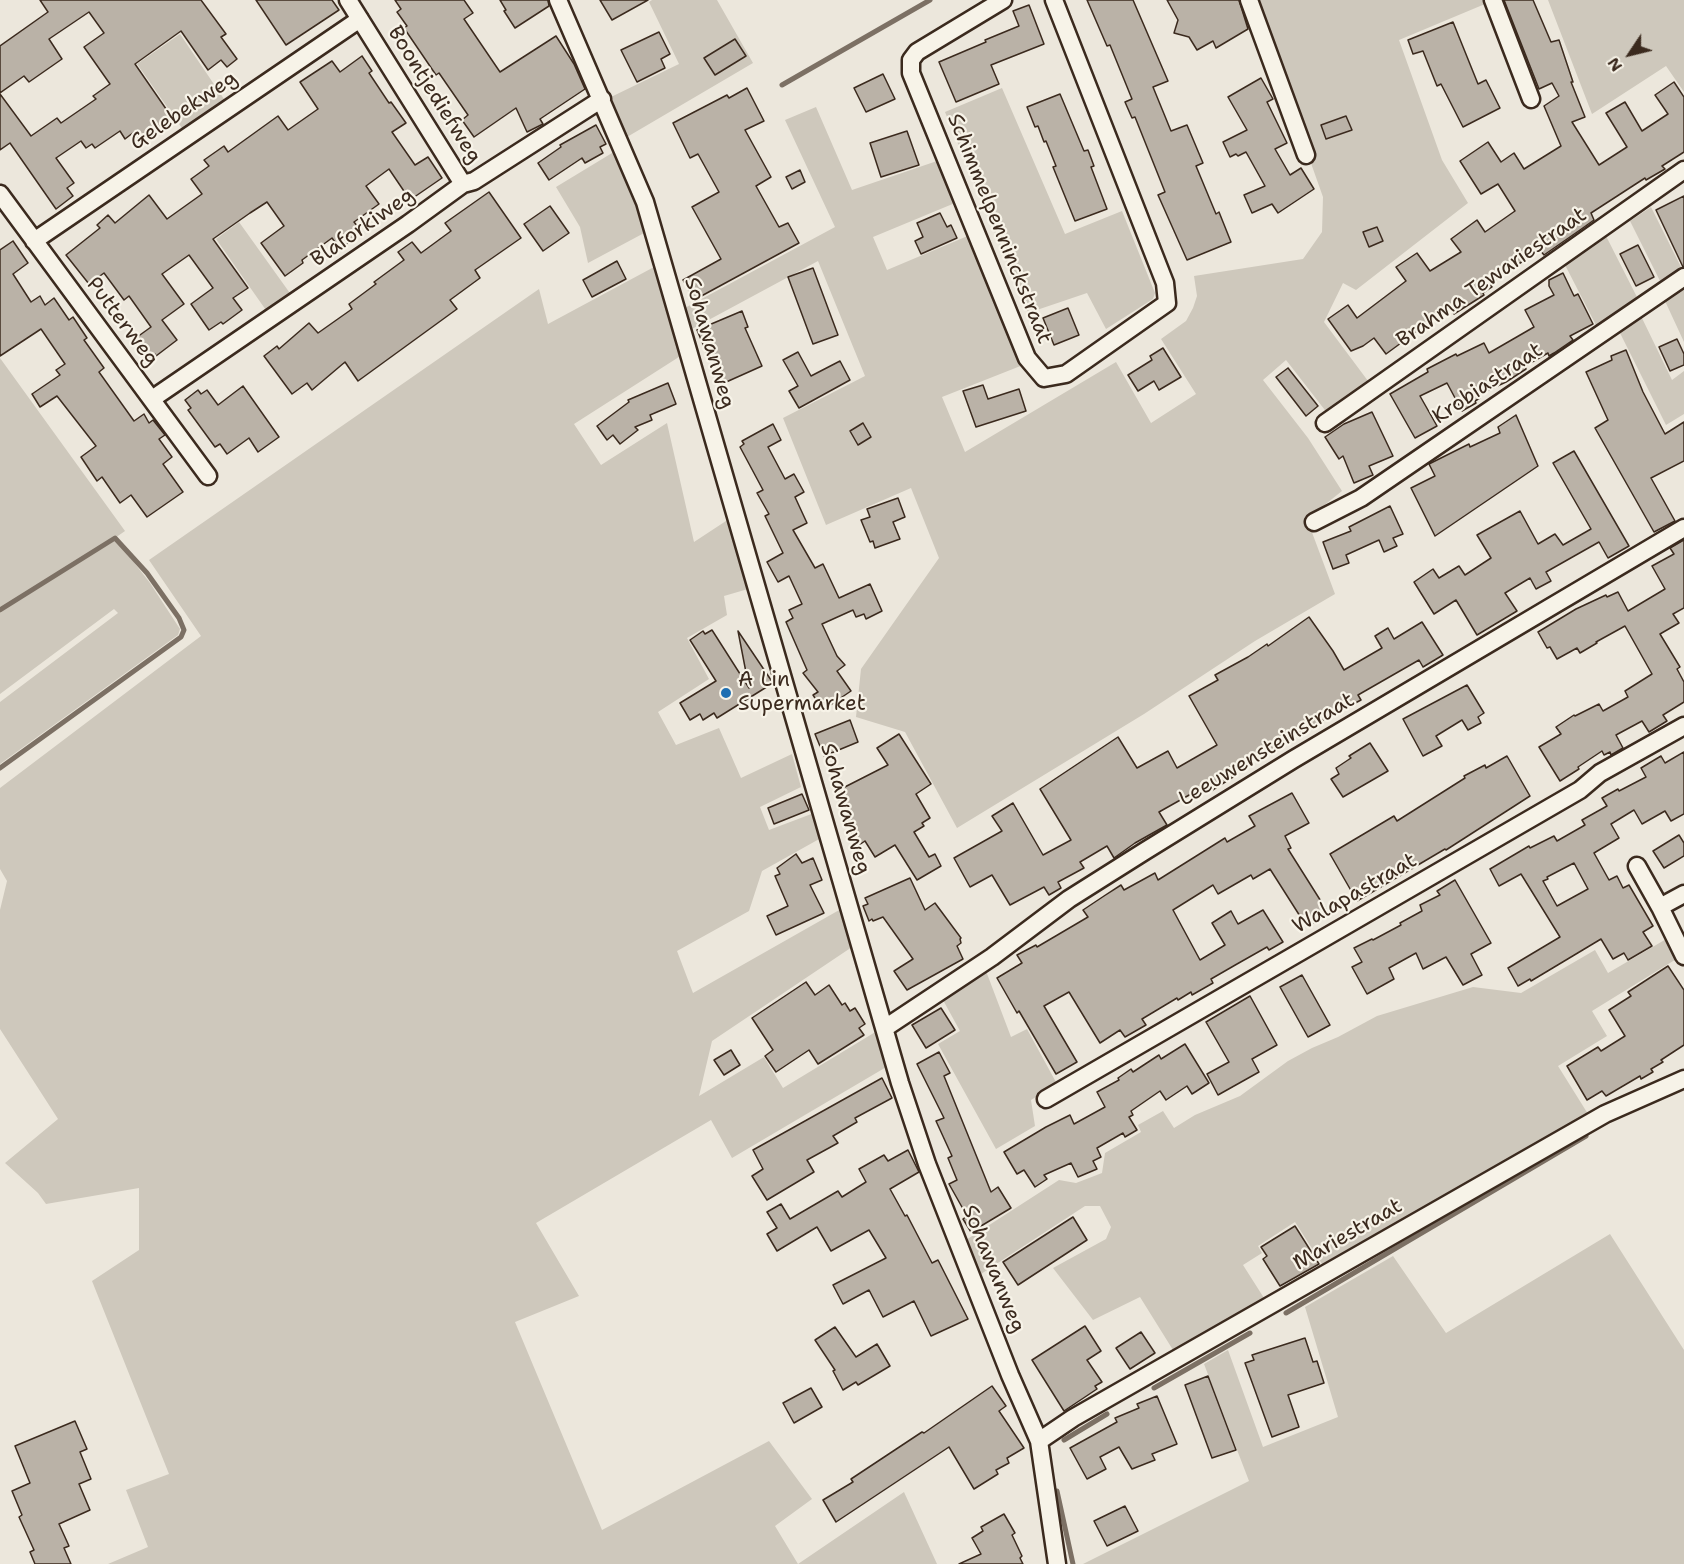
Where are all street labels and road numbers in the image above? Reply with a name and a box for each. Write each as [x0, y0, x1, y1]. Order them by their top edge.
street label: Boontjediefweg [382, 22, 486, 168]
street label: Gelebekweg [126, 66, 242, 156]
street label: Schimmelpenninckstraat [941, 110, 1057, 348]
street label: Blaforkiweg [306, 183, 420, 273]
street label: Brahma Tewariestraat [1392, 203, 1592, 353]
street label: Putterweg [80, 273, 164, 371]
street label: Sohawanweg [678, 274, 740, 412]
street label: Krobiastraat [1428, 338, 1548, 430]
street label: Leeuwensteinstraat [1175, 688, 1359, 812]
street label: Sohawanweg [814, 740, 876, 878]
street label: Walapastraat [1289, 848, 1421, 940]
street label: Mariestraat [1289, 1194, 1407, 1276]
street label: Sohawanweg [956, 1202, 1030, 1336]

